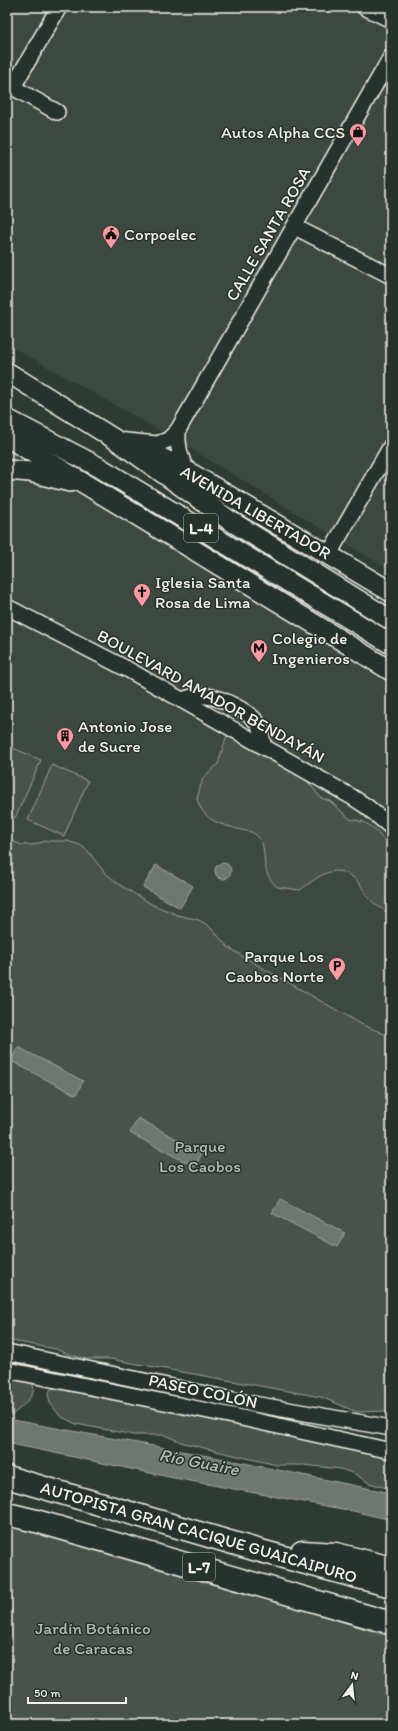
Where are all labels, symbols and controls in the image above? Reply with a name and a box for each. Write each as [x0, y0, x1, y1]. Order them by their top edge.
place label: Autos Alpha CCS [221, 122, 345, 142]
shop icon: Autos Alpha CCS [348, 122, 368, 147]
street label: CALLE SANTA ROSA [221, 163, 315, 305]
public building icon: Corpoelec [101, 224, 121, 249]
place label: Corpoelec [124, 224, 197, 244]
street label: AVENIDA LIBERTADOR [177, 461, 335, 563]
road number: L-4 [184, 514, 218, 542]
place label: Iglesia Santa Rosa de Lima [155, 572, 250, 612]
church icon: Iglesia Santa Rosa de Lima [132, 582, 152, 607]
street label: BOULEVARD AMADOR BENDAYÁN [94, 625, 328, 767]
place label: Colegio de Ingenieros [272, 628, 350, 668]
metro station icon: Colegio de Ingenieros [249, 638, 269, 663]
place label: Antonio Jose de Sucre [78, 716, 172, 756]
building icon: Antonio Jose de Sucre [55, 726, 75, 751]
place label: Parque Los Caobos Norte [225, 946, 324, 986]
parking icon: Parque Los Caobos Norte [327, 956, 347, 981]
park label: Parque Los Caobos [159, 1136, 241, 1176]
street label: PASEO COLÓN [147, 1370, 259, 1412]
water label: Río Guaire [157, 1444, 242, 1481]
street label: AUTOPISTA GRAN CACIQUE GUAICAIPURO [38, 1477, 360, 1587]
road number: L-7 [183, 1553, 215, 1581]
park label: Jardín Botánico de Caracas [35, 1618, 151, 1658]
north arrow [332, 1665, 372, 1705]
text: N [349, 1669, 360, 1683]
scale bar [28, 1679, 126, 1705]
text: 50 m [34, 1686, 60, 1700]

